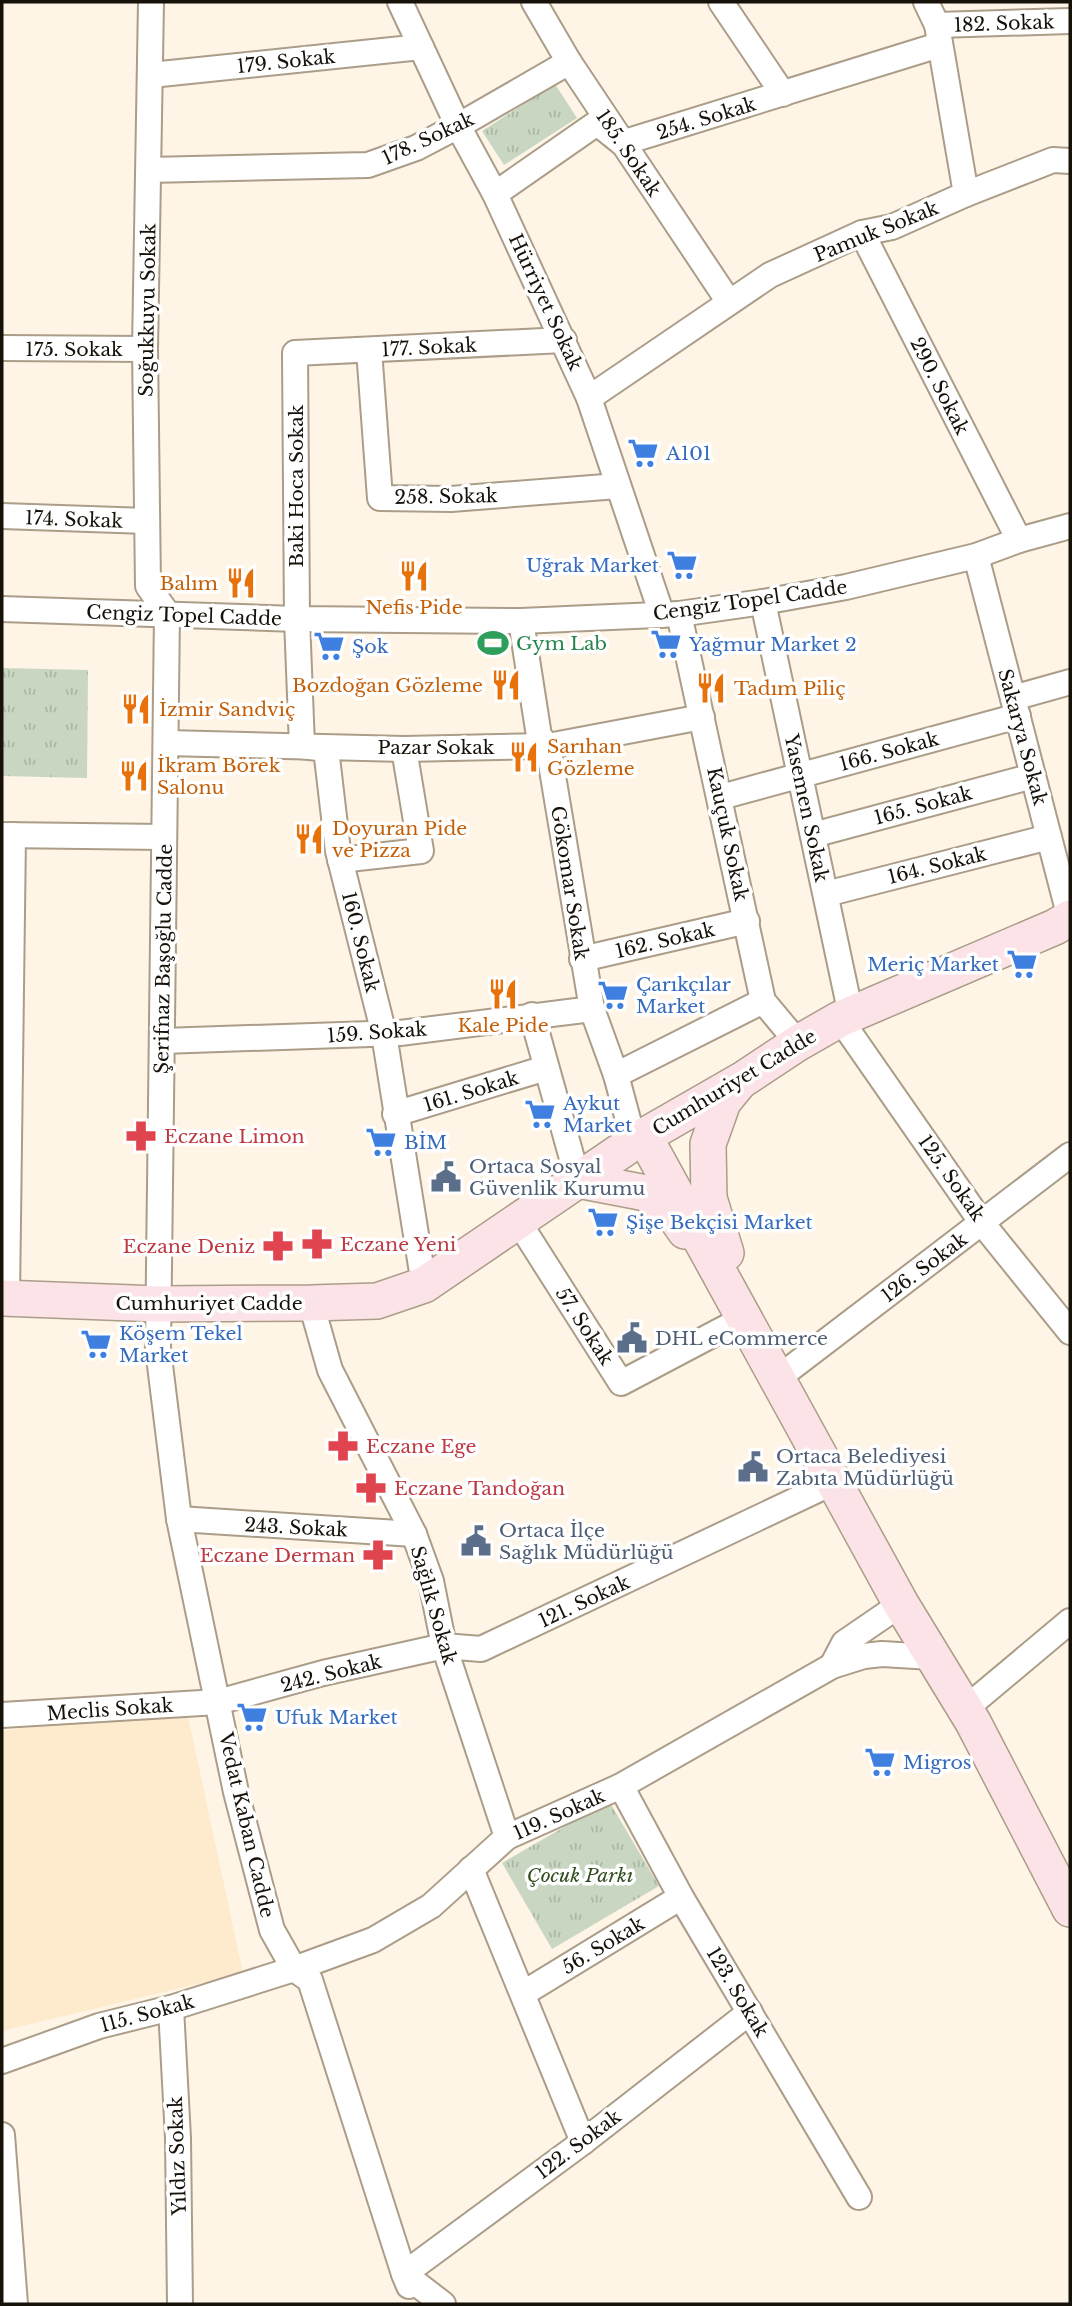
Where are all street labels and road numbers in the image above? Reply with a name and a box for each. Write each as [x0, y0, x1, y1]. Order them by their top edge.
street label: 182. Sokak [953, 10, 1055, 37]
street label: 179. Sokak [236, 45, 337, 78]
street label: 254. Sokak [654, 92, 759, 144]
street label: 185. Sokak [591, 106, 666, 201]
street label: 178. Sokak [379, 107, 478, 170]
street label: Pamuk Sokak [811, 196, 942, 267]
street label: Soğukkuyu Sokak [134, 223, 161, 397]
street label: Hürriyet Sokak [504, 230, 587, 375]
street label: 177. Sokak [381, 334, 478, 361]
street label: 290. Sokak [905, 334, 974, 439]
street label: 175. Sokak [25, 338, 123, 361]
street label: Baki Hoca Sokak [285, 404, 308, 567]
street label: 258. Sokak [394, 484, 498, 509]
street label: 174. Sokak [25, 506, 124, 533]
street label: Cengiz Topel Cadde [652, 575, 849, 626]
street label: Cengiz Topel Cadde [86, 601, 282, 630]
street label: Sakarya Sokak [993, 666, 1052, 808]
street label: 166. Sokak [837, 727, 942, 776]
street label: Yasemen Sokak [779, 731, 833, 884]
street label: Pazar Sokak [377, 736, 495, 759]
street label: Kauçuk Sokak [702, 765, 753, 904]
street label: 165. Sokak [872, 781, 975, 830]
street label: Gökomar Sokak [546, 804, 593, 962]
street label: 164. Sokak [885, 842, 989, 889]
street label: Şerifnaz Başoğlu Cadde [150, 844, 177, 1074]
street label: 160. Sokak [337, 889, 384, 995]
street label: 162. Sokak [613, 918, 717, 963]
street label: 159. Sokak [326, 1018, 428, 1047]
street label: Cumhuriyet Cadde [648, 1024, 820, 1140]
street label: 161. Sokak [421, 1066, 522, 1117]
street label: 125. Sokak [914, 1131, 990, 1226]
street label: 126. Sokak [877, 1227, 972, 1307]
street label: 57. Sokak [551, 1283, 618, 1370]
street label: Cumhuriyet Cadde [115, 1292, 303, 1315]
street label: 243. Sokak [244, 1513, 349, 1542]
street label: Sağlık Sokak [406, 1543, 462, 1667]
street label: 121. Sokak [535, 1570, 634, 1633]
street label: 242. Sokak [278, 1650, 384, 1697]
street label: Meclis Sokak [46, 1694, 174, 1725]
street label: Vedat Kaban Cadde [214, 1729, 279, 1920]
street label: 119. Sokak [510, 1784, 609, 1845]
street label: 56. Sokak [558, 1912, 649, 1979]
street label: 123. Sokak [702, 1943, 774, 2042]
street label: 115. Sokak [97, 1990, 197, 2037]
street label: Yıldız Sokak [164, 2096, 191, 2217]
street label: 122. Sokak [531, 2105, 626, 2184]

